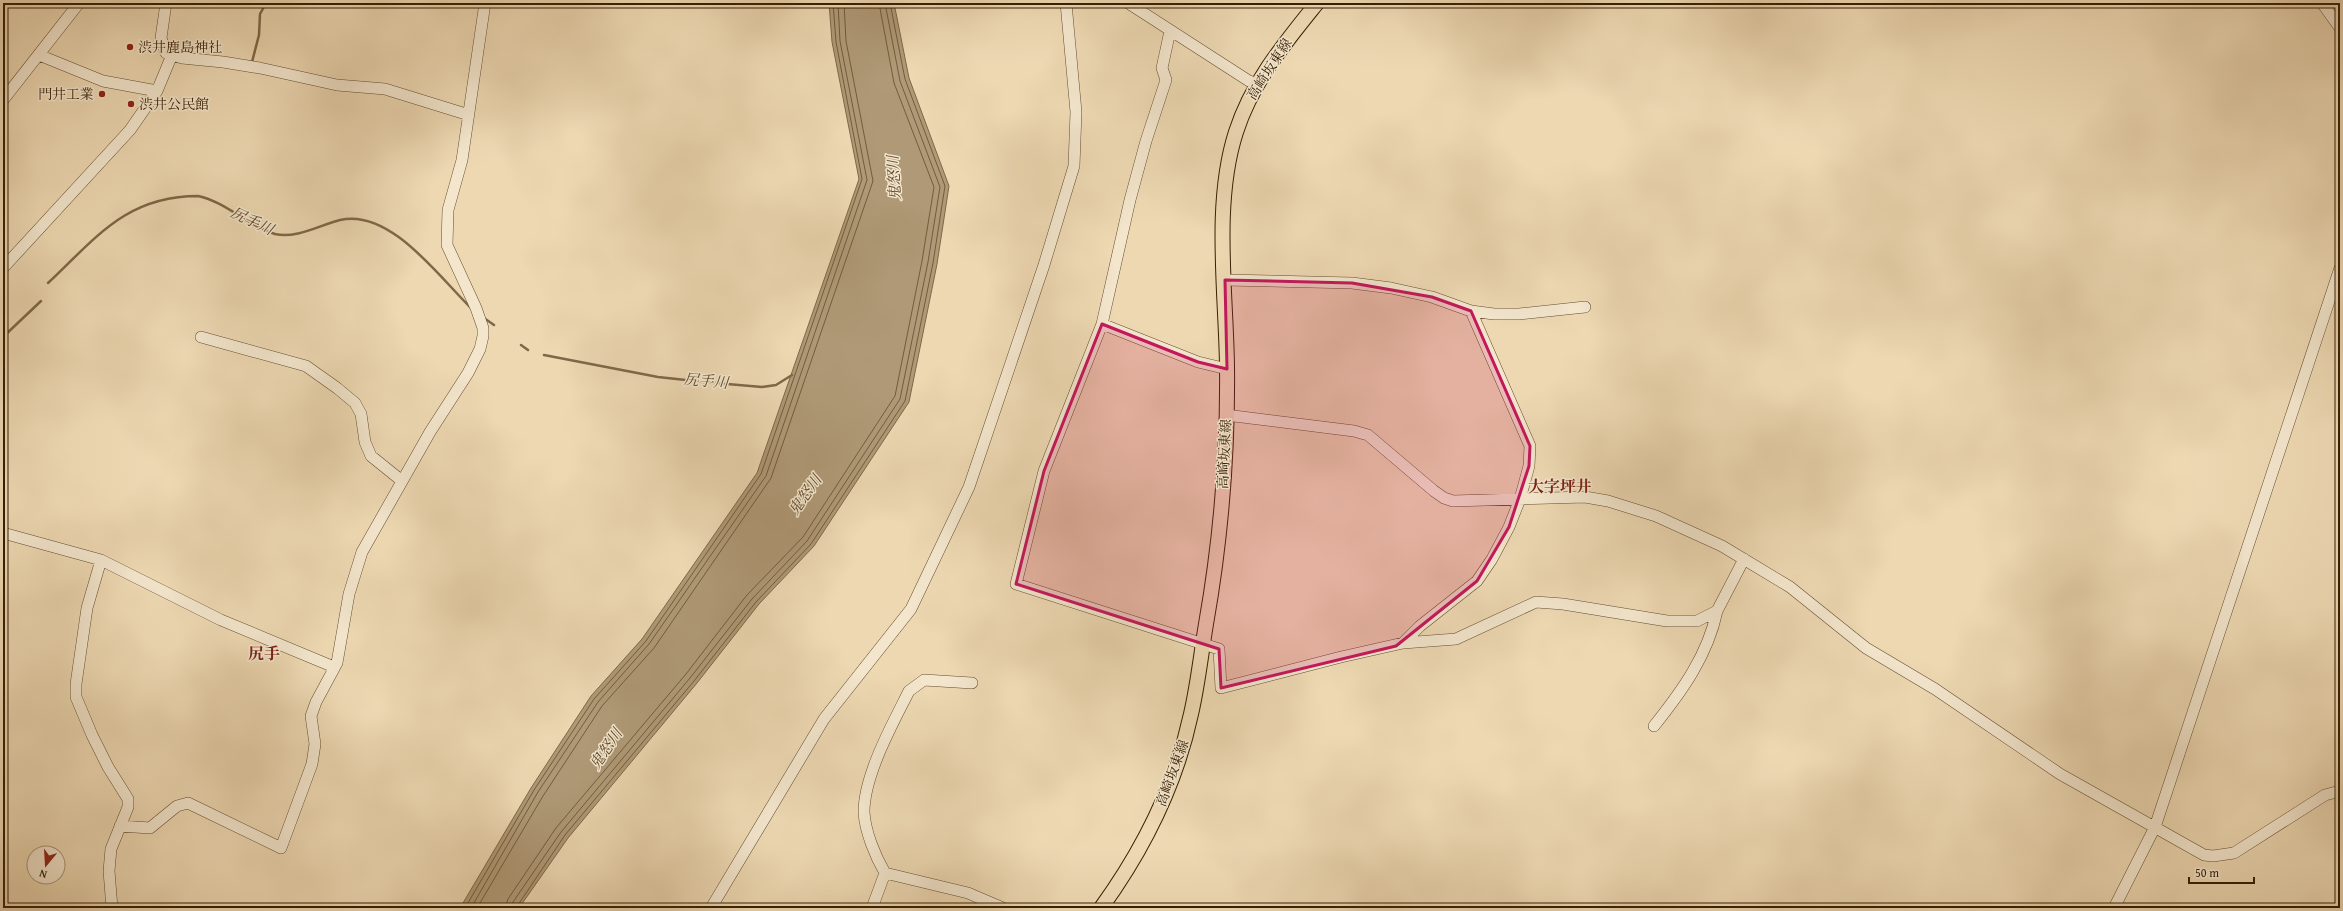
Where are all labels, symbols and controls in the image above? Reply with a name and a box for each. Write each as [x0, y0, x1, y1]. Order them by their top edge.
street label: 高崎坂東線 [1242, 34, 1296, 104]
place label: 渋井鹿島神社 [138, 37, 222, 57]
marker: 渋井鹿島神社 [125, 42, 135, 52]
place label: 門井工業 [38, 84, 94, 104]
marker: 門井工業 [97, 89, 107, 99]
place label: 渋井公民館 [139, 94, 209, 114]
marker: 渋井公民館 [126, 99, 136, 109]
water label: 鬼怒川 [882, 153, 905, 201]
water label: 尻手川 [227, 202, 279, 240]
water label: 尻手川 [683, 368, 731, 393]
street label: 高崎坂東線 [1212, 419, 1236, 489]
water label: 鬼怒川 [783, 469, 827, 519]
district label: 大字坪井 [1528, 474, 1592, 498]
district label: 尻手 [248, 641, 280, 665]
water label: 鬼怒川 [584, 723, 628, 773]
street label: 高崎坂東線 [1151, 737, 1193, 809]
north arrow [26, 845, 66, 885]
scale bar [2189, 859, 2254, 885]
text: 50 m [2195, 864, 2219, 881]
text: N [36, 866, 49, 883]

